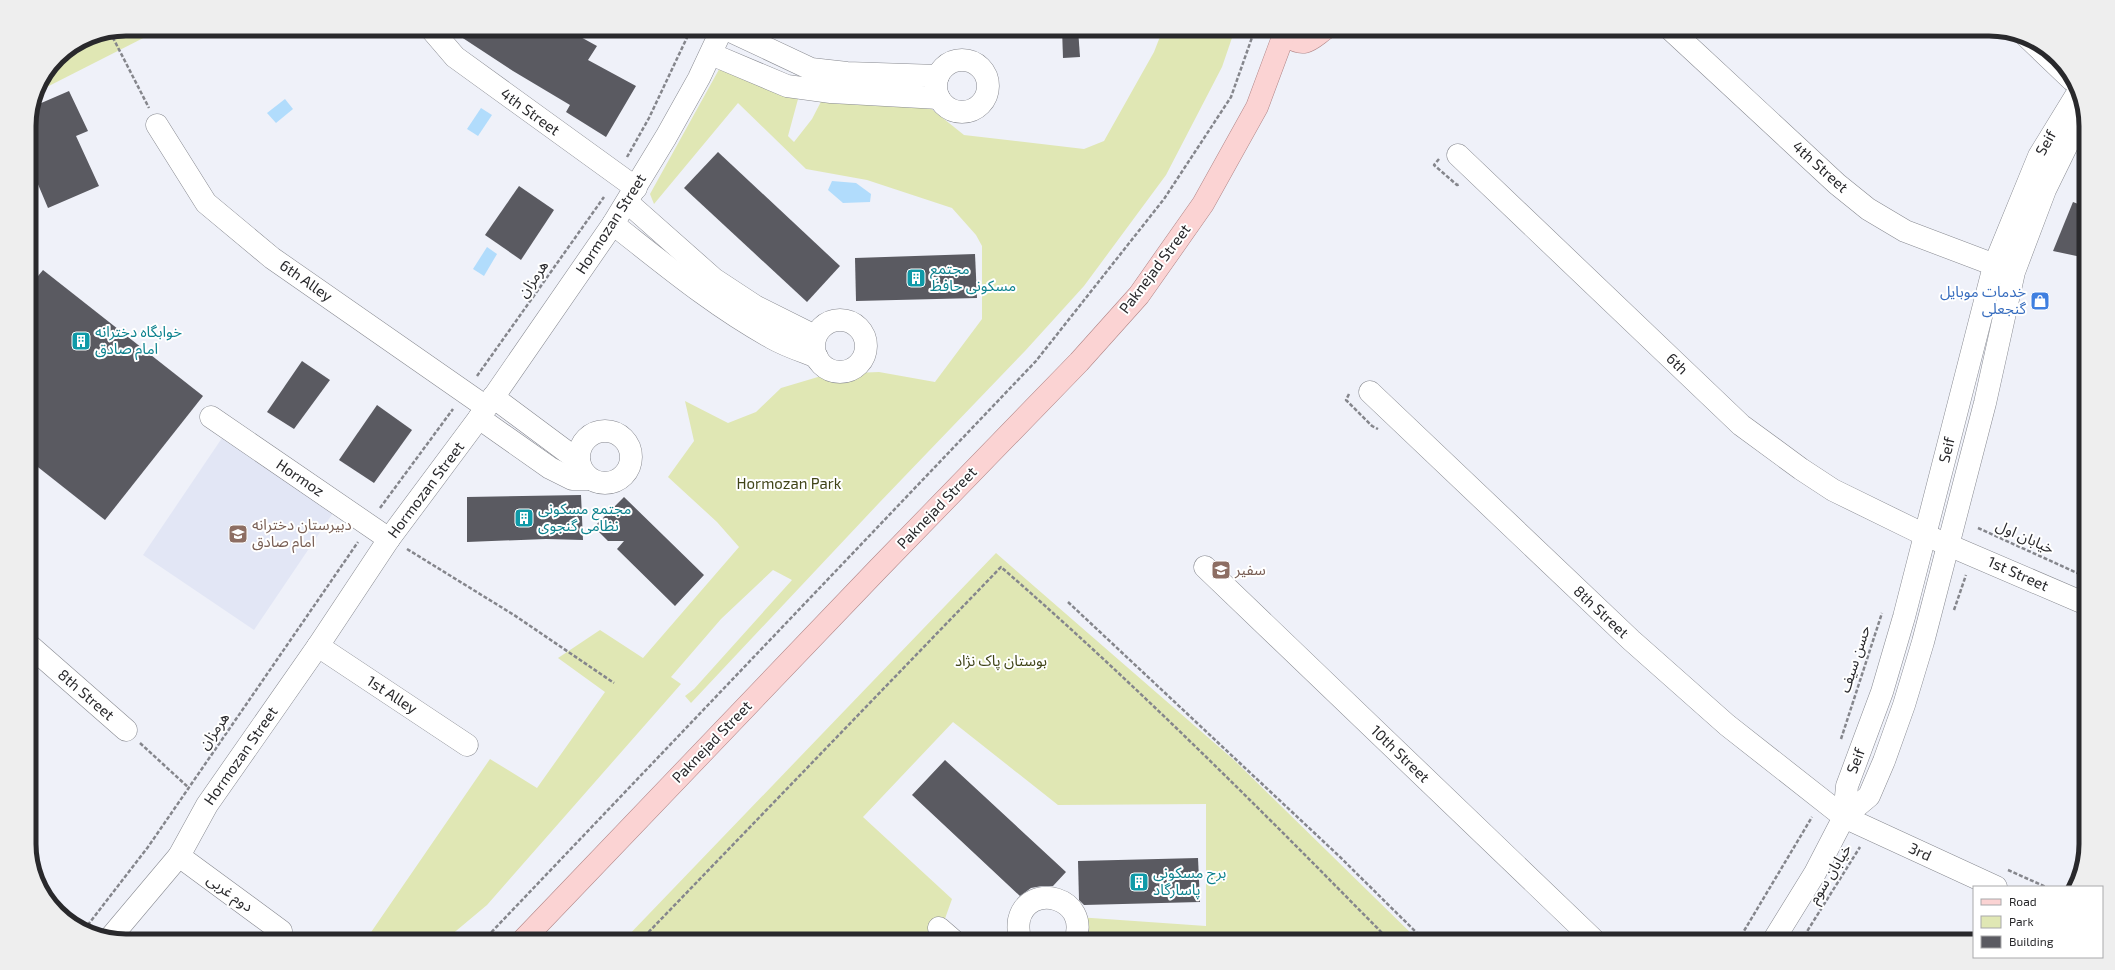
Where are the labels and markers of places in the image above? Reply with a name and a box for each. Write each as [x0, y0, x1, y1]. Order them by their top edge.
place label: مجتمع مسکونی حافظ [930, 259, 1016, 295]
building icon: مجتمع مسکونی حافظ [905, 267, 927, 289]
place label: خدمات موبایل گنجعلی [1940, 282, 2027, 318]
shop icon: خدمات موبایل گنجعلی [2029, 290, 2051, 312]
place label: خوابگاه دخترانه امام صادق [95, 322, 182, 360]
building icon: خوابگاه دخترانه امام صادق [70, 330, 92, 352]
place label: مجتمع مسکونی نظامی گنجوی [538, 499, 631, 535]
building icon: مجتمع مسکونی نظامی گنجوی [513, 507, 535, 529]
place label: دبیرستان دخترانه امام صادق [252, 515, 352, 553]
school or university icon: دبیرستان دخترانه امام صادق [227, 523, 249, 545]
school or university icon: سفیر [1210, 559, 1232, 581]
place label: سفیر [1234, 560, 1266, 579]
place label: برج مسکونی پاسارگاد [1153, 863, 1226, 900]
building icon: برج مسکونی پاسارگاد [1128, 871, 1150, 893]

